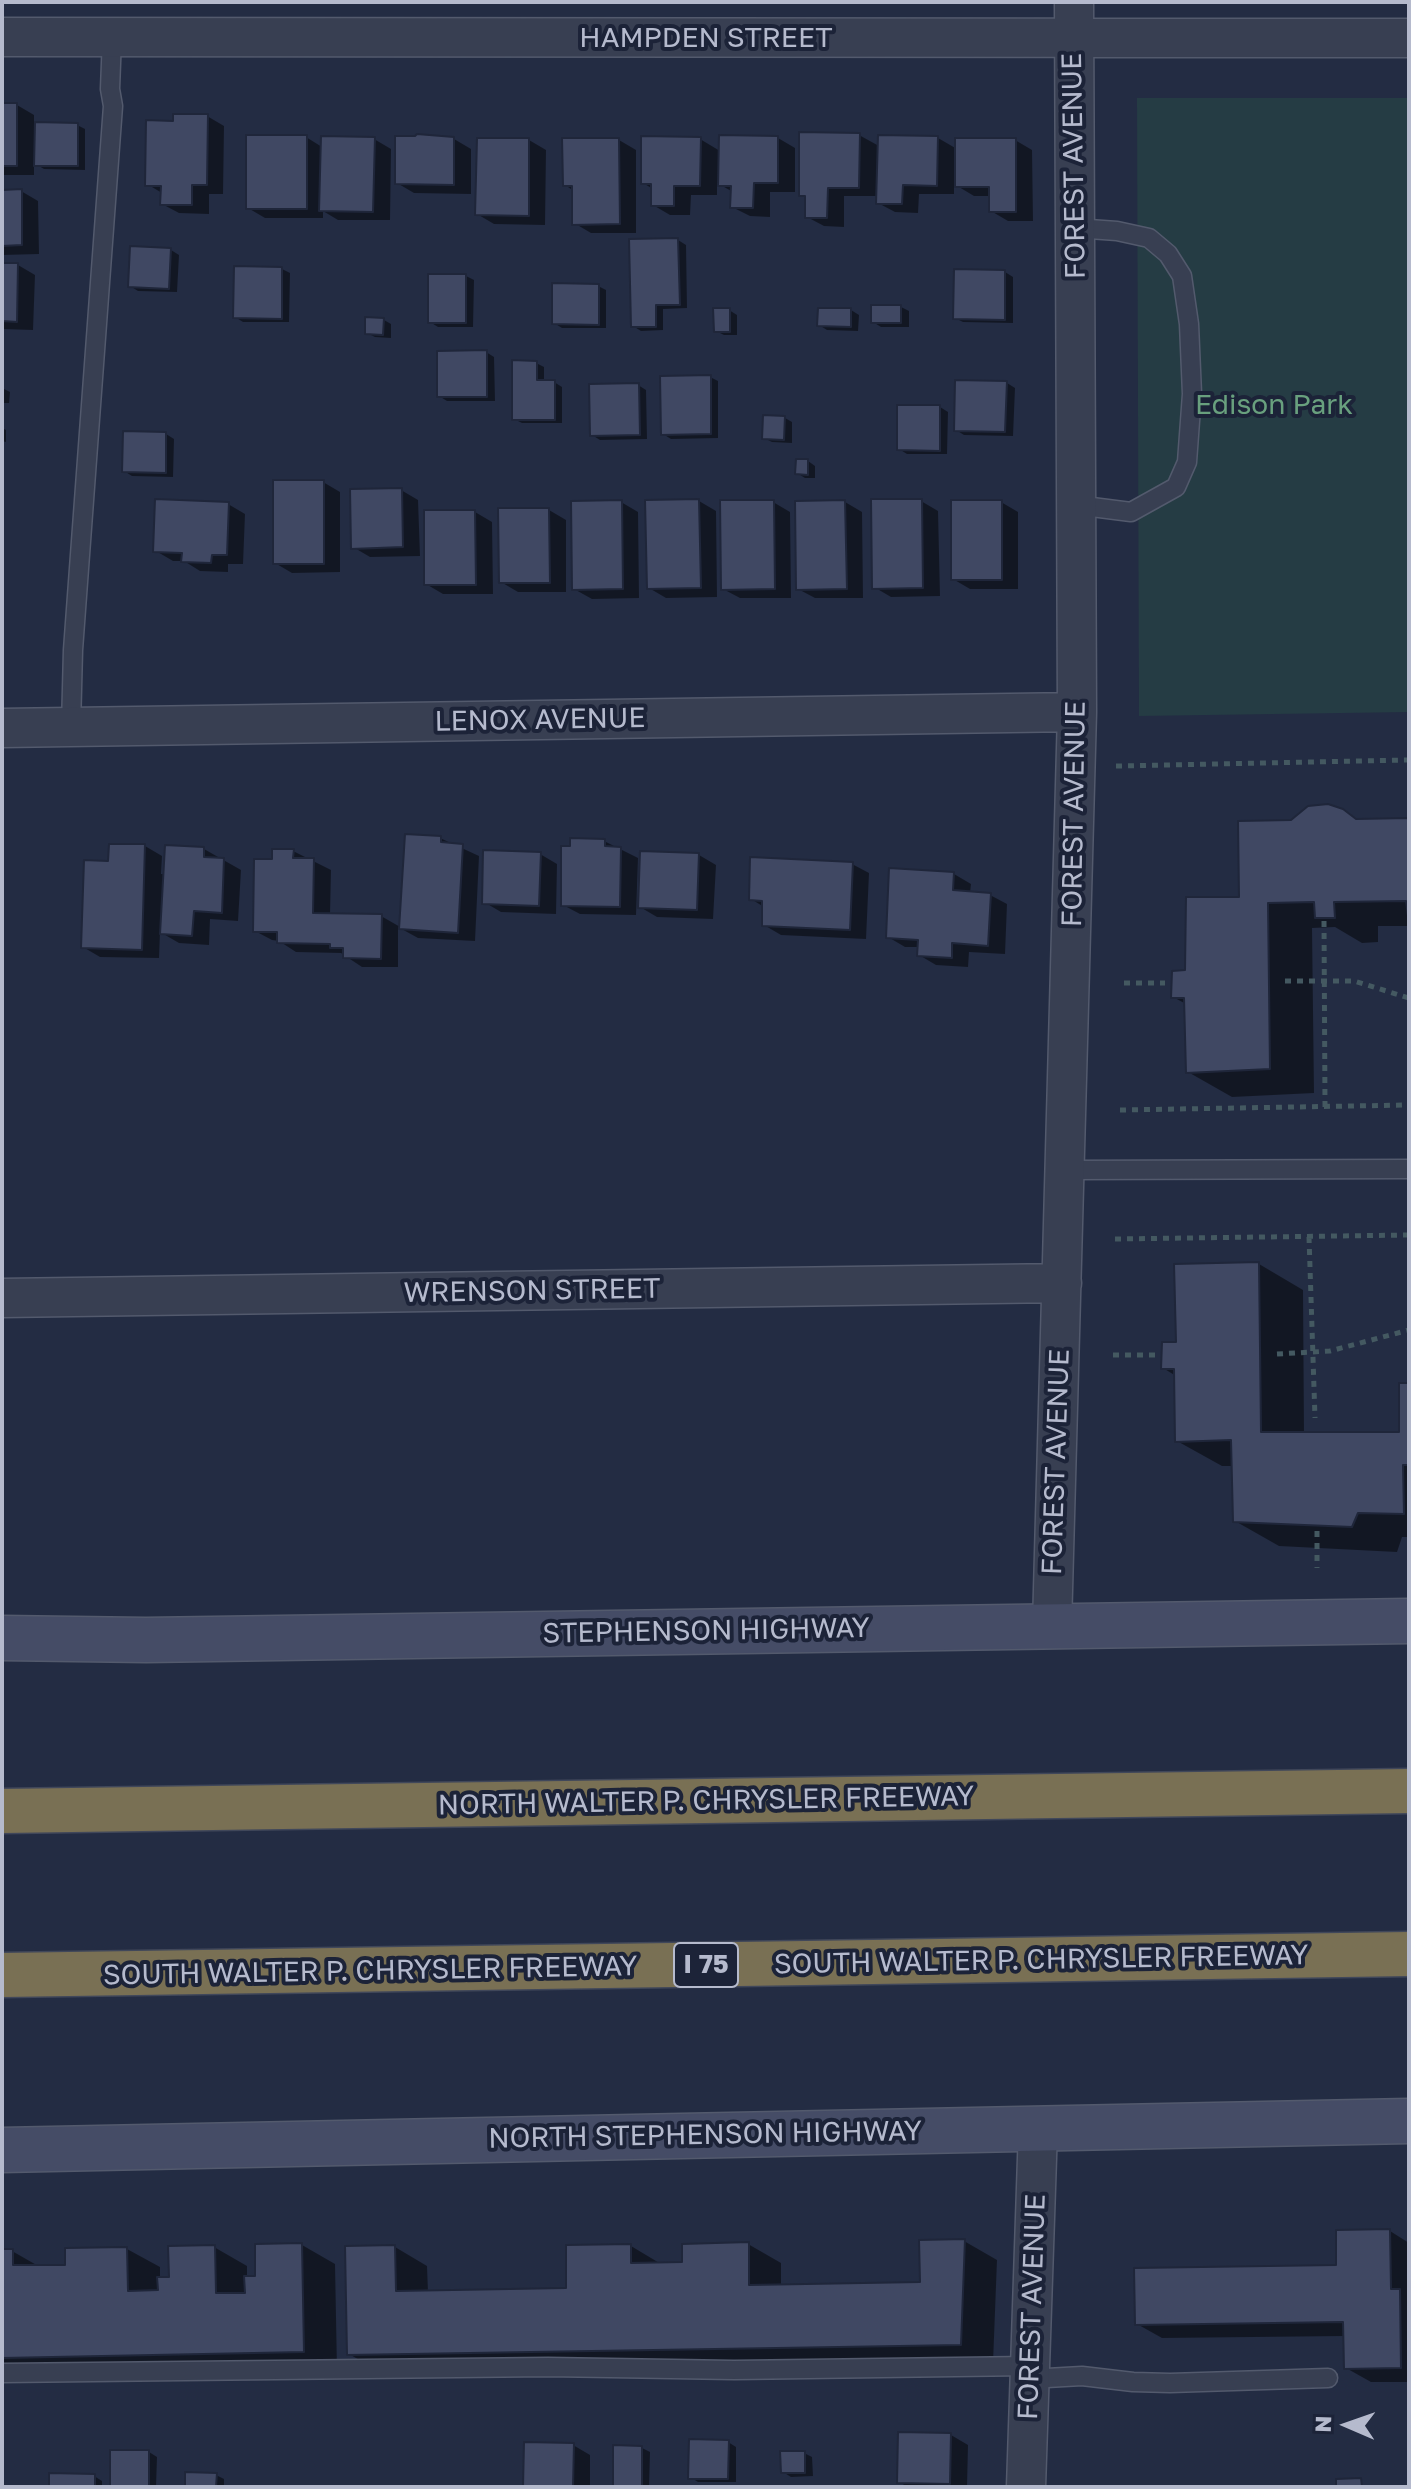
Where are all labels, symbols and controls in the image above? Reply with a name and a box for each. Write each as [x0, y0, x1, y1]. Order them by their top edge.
street label: HAMPDEN STREET [579, 21, 833, 55]
street label: FOREST AVENUE [1055, 53, 1093, 279]
park label: Edison Park [1195, 388, 1353, 422]
street label: LENOX AVENUE [434, 701, 646, 739]
street label: FOREST AVENUE [1055, 701, 1093, 927]
street label: WRENSON STREET [403, 1272, 661, 1310]
street label: FOREST AVENUE [1035, 1348, 1077, 1576]
street label: STEPHENSON HIGHWAY [542, 1611, 870, 1651]
street label: NORTH WALTER P. CHRYSLER FREEWAY [438, 1780, 974, 1822]
street label: SOUTH WALTER P. CHRYSLER FREEWAY [773, 1939, 1309, 1981]
road number: I 75 [674, 1943, 738, 1987]
street label: SOUTH WALTER P. CHRYSLER FREEWAY [102, 1950, 638, 1992]
street label: NORTH STEPHENSON HIGHWAY [488, 2114, 922, 2156]
street label: FOREST AVENUE [1011, 2193, 1053, 2421]
north arrow [1307, 2385, 1387, 2465]
text: N [1309, 2415, 1336, 2433]

